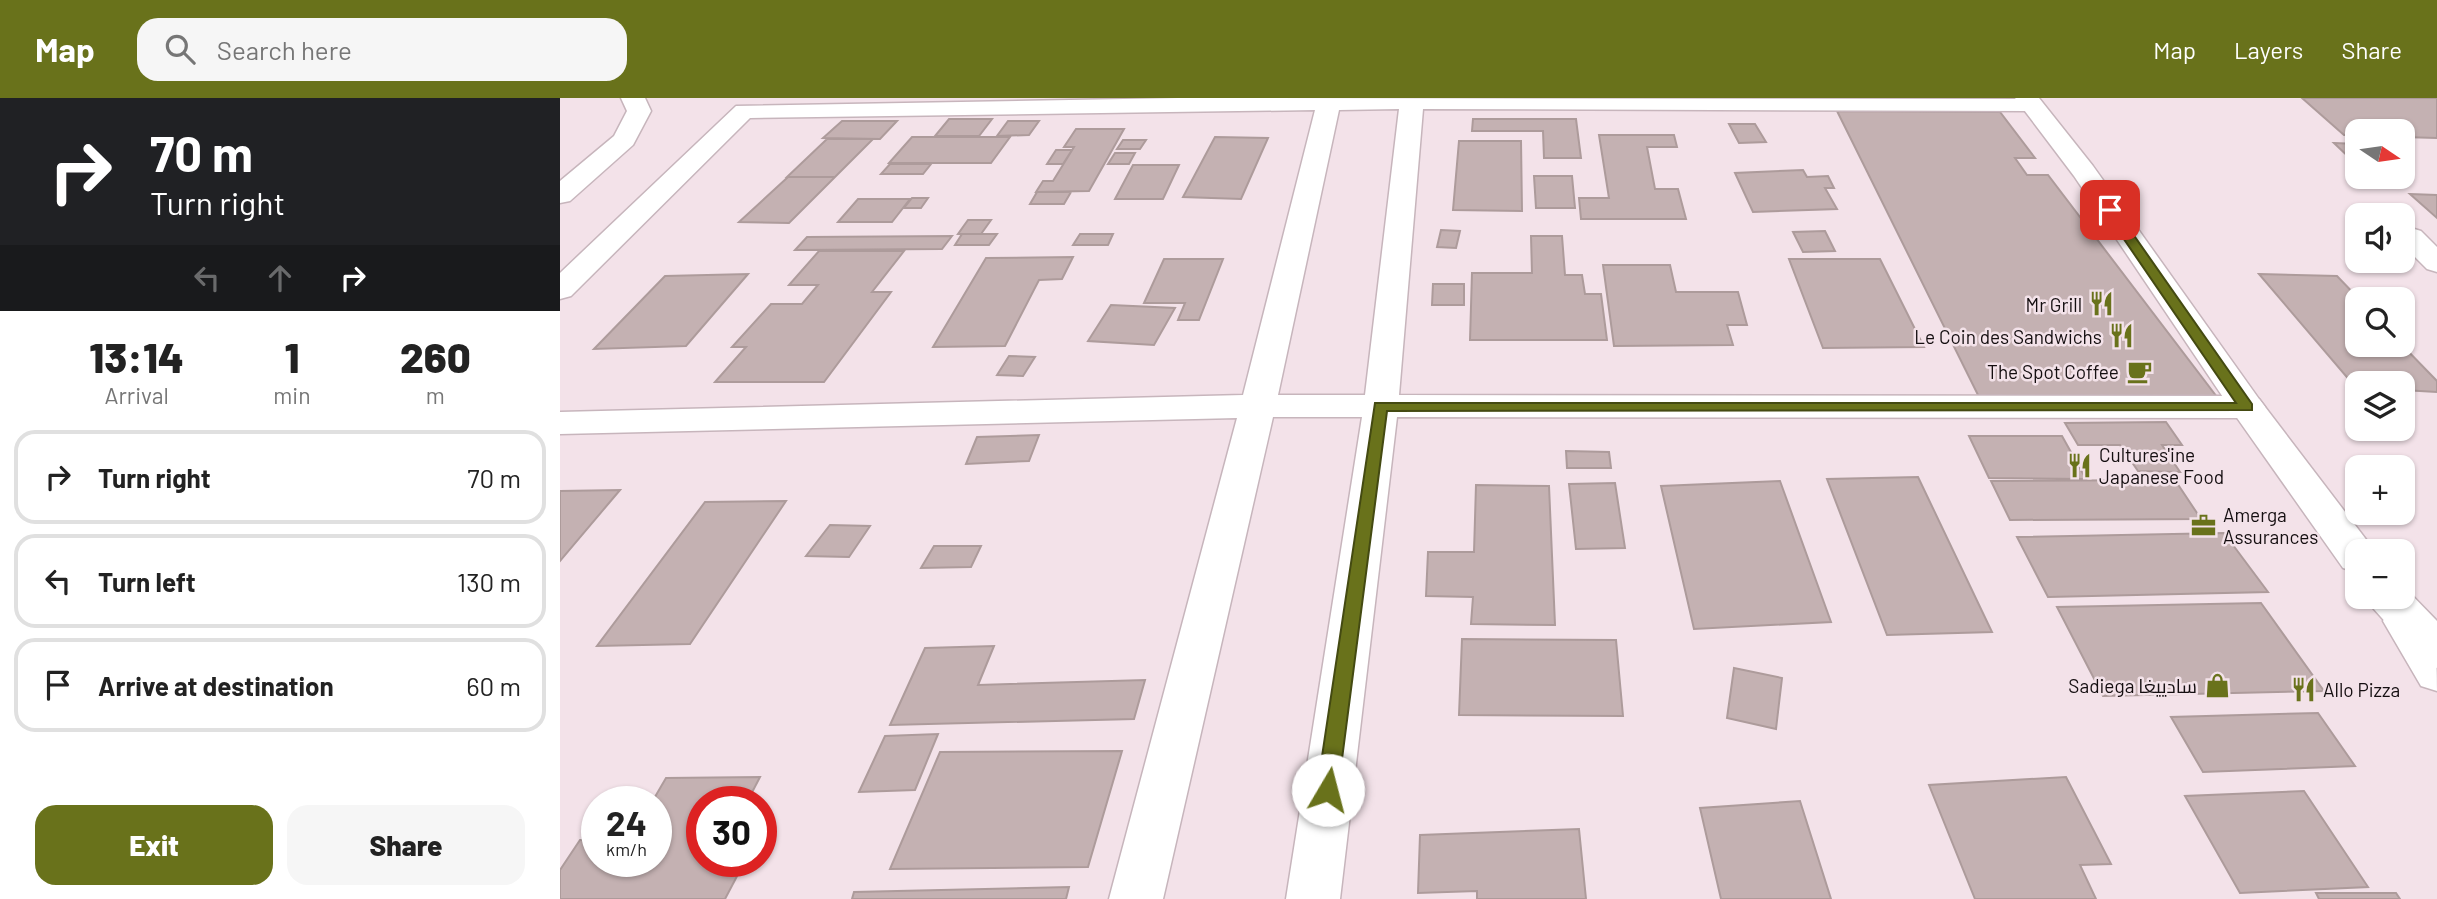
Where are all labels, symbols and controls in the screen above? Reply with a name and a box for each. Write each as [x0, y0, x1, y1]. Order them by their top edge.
search box [137, 18, 627, 81]
text: Map [35, 29, 95, 69]
icon: search [161, 30, 199, 68]
text: Search here [217, 34, 352, 65]
text: Map [2153, 35, 2196, 64]
text: Layers [2234, 35, 2303, 64]
text: Share [2341, 35, 2402, 64]
north arrow [2345, 119, 2415, 189]
map controls [2345, 119, 2415, 609]
text: 70 m [150, 123, 253, 182]
icon: right [35, 126, 126, 217]
pin [2080, 180, 2140, 240]
text: Turn right [150, 183, 285, 221]
icon: arrive [2091, 191, 2129, 229]
button: sound [2345, 203, 2415, 273]
icon: left [188, 259, 226, 297]
icon: ahead [261, 259, 299, 297]
icon: right [334, 259, 372, 297]
button: search [2345, 287, 2415, 357]
restaurant icon: Mr Grill [2088, 290, 2116, 318]
place label: Mr Grill [2026, 293, 2082, 316]
restaurant icon: Le Coin des Sandwichs [2108, 322, 2136, 350]
place label: Le Coin des Sandwichs [1914, 325, 2102, 348]
text: 13:14 [89, 331, 184, 381]
text: 1 [285, 331, 299, 381]
text: 260 [400, 331, 471, 381]
cafe icon: The Spot Coffee [2125, 357, 2153, 385]
place label: The Spot Coffee [1987, 360, 2119, 383]
button: layers [2345, 371, 2415, 441]
text: Arrival [105, 381, 169, 409]
text: min [273, 381, 311, 409]
text: m [426, 381, 445, 409]
place label: Cultures'ine Japanese Food [2099, 443, 2224, 488]
restaurant icon: Cultures'ine Japanese Food [2065, 451, 2093, 479]
button: + [2345, 455, 2415, 525]
icon: right [39, 458, 77, 496]
text: Turn right [98, 462, 211, 493]
text: 70 m [467, 462, 521, 493]
place label: Amerga Assurances [2223, 503, 2318, 548]
office icon: Amerga Assurances [2189, 511, 2217, 539]
button: − [2345, 539, 2415, 609]
icon: left [39, 562, 77, 600]
text: Turn left [98, 566, 196, 597]
text: 130 m [457, 566, 521, 597]
icon: arrive [39, 666, 77, 704]
text: Arrive at destination [98, 670, 334, 701]
text: 60 m [466, 670, 521, 701]
shop icon: Sadiega سادييغا [2203, 671, 2231, 699]
place label: Sadiega سادييغا [2068, 674, 2197, 697]
restaurant icon: Allo Pizza [2289, 675, 2317, 703]
place label: Allo Pizza [2323, 678, 2400, 701]
position arrow [1291, 753, 1365, 827]
speed limit sign: 30 [686, 786, 777, 877]
text: 24 [606, 801, 647, 843]
button: Exit [35, 805, 273, 885]
button: Share [287, 805, 525, 885]
text: km/h [606, 838, 647, 860]

